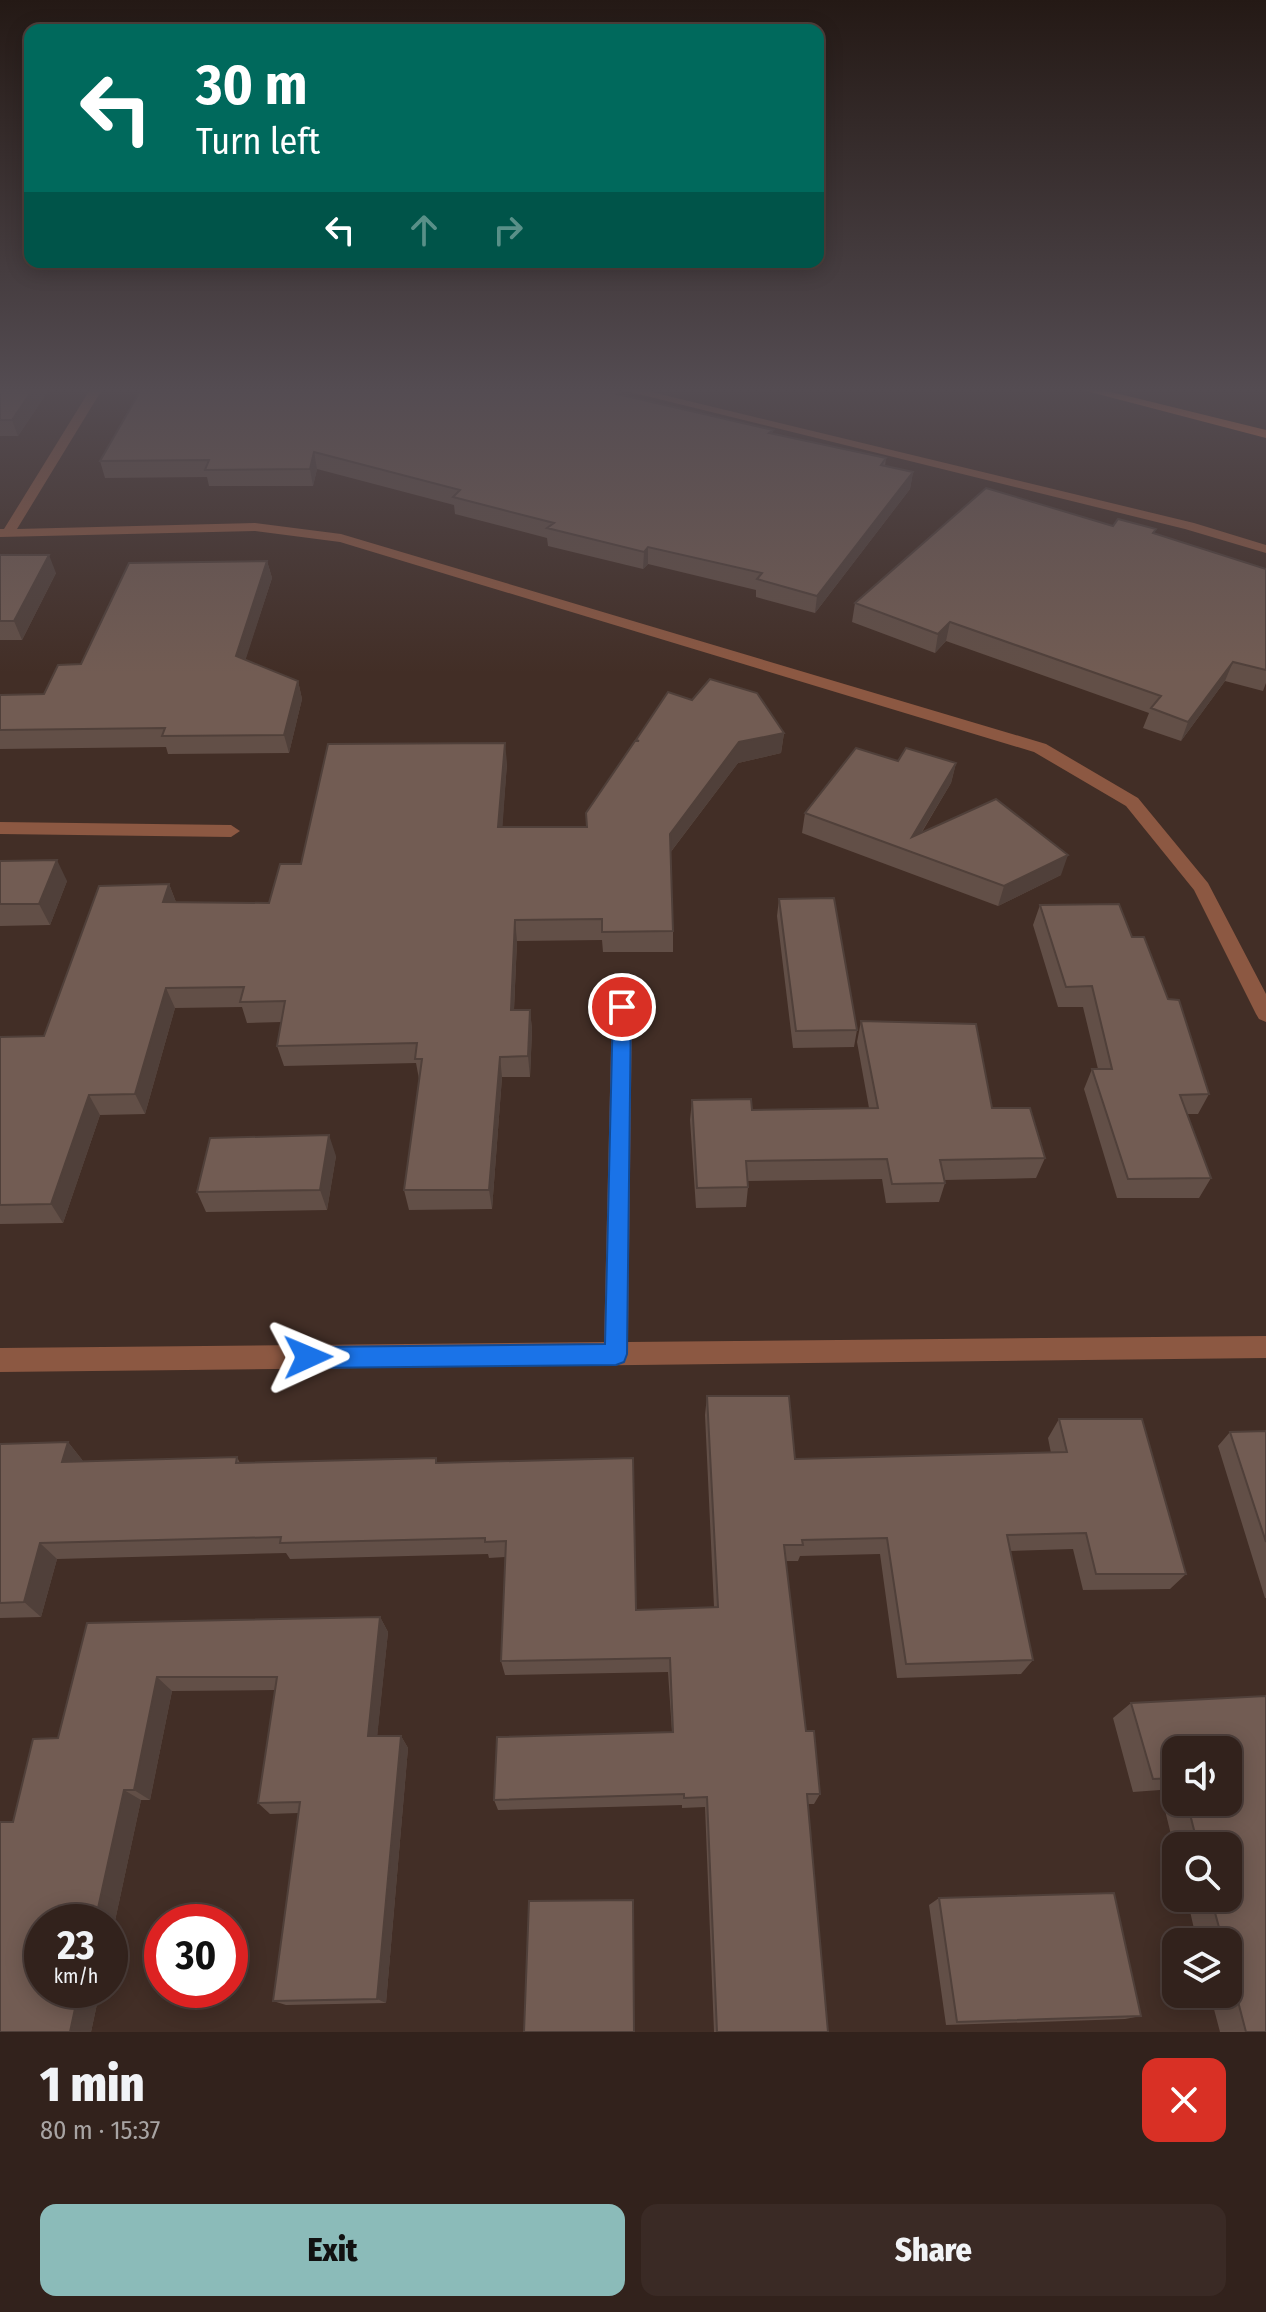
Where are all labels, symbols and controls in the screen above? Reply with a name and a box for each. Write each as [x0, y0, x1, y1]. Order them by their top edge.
text: 30 m [196, 52, 307, 119]
icon: left [64, 56, 168, 160]
text: Turn left [196, 120, 320, 164]
icon: left [318, 208, 362, 252]
icon: ahead [402, 208, 446, 252]
icon: right [486, 208, 530, 252]
pin [588, 973, 656, 1041]
icon: arrive [600, 985, 644, 1029]
position arrow [266, 1315, 350, 1399]
map controls [1162, 1736, 1242, 2008]
button: sound [1162, 1736, 1242, 1816]
button: search [1162, 1832, 1242, 1912]
speed limit sign: 30 [144, 1904, 248, 2008]
text: 23 [57, 1922, 95, 1970]
button: layers [1162, 1928, 1242, 2008]
text: km/h [54, 1964, 98, 1988]
text: 1 min [40, 2056, 144, 2114]
button: close [1142, 2058, 1226, 2142]
text: 80 m · 15:37 [40, 2115, 160, 2146]
button: Exit [40, 2204, 625, 2296]
button: Share [641, 2204, 1226, 2296]

